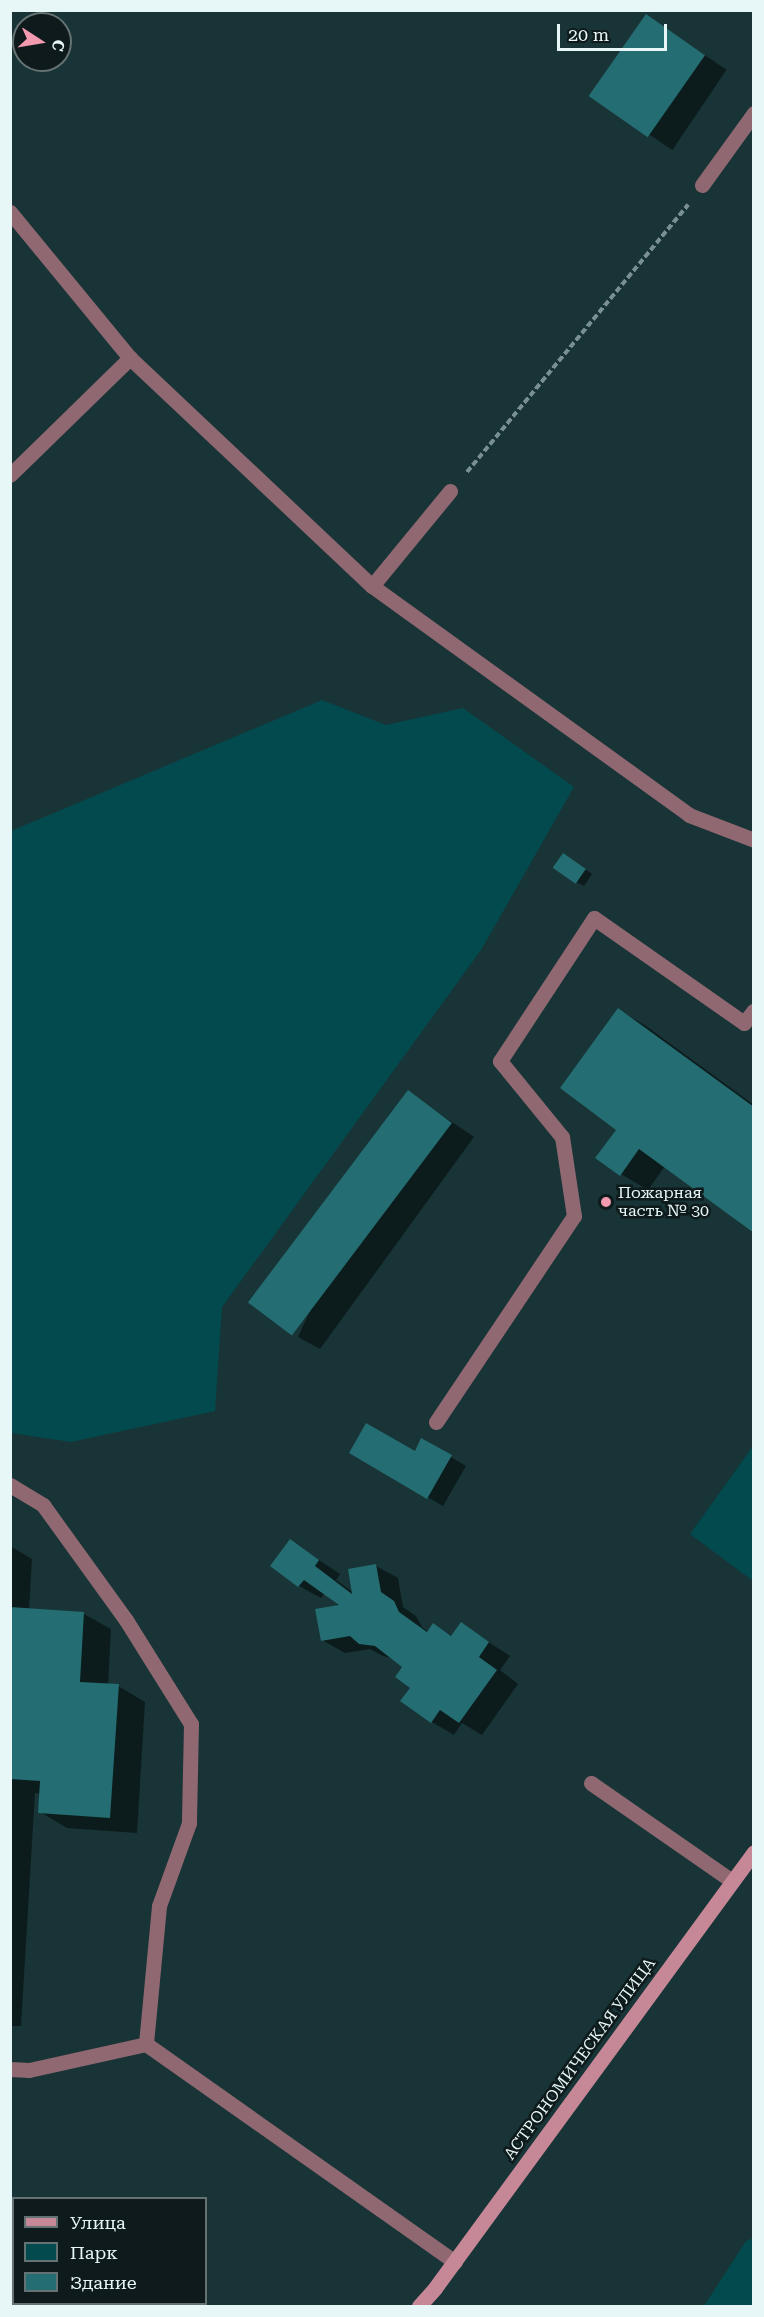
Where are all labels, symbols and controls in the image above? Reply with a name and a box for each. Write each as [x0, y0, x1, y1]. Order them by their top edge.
north arrow [12, 12, 72, 72]
scale bar [560, 12, 670, 50]
text: 20 m [568, 24, 609, 45]
text: С [48, 38, 69, 53]
place label: Пожарная часть № 30 [618, 1183, 709, 1221]
marker: Пожарная часть № 30 [599, 1195, 613, 1209]
street label: АСТРОНОМИЧЕСКАЯ УЛИЦА [500, 1954, 660, 2164]
legend [12, 2197, 207, 2305]
text: Улица [70, 2212, 126, 2233]
text: Парк [70, 2242, 118, 2263]
text: Здание [70, 2272, 137, 2293]

